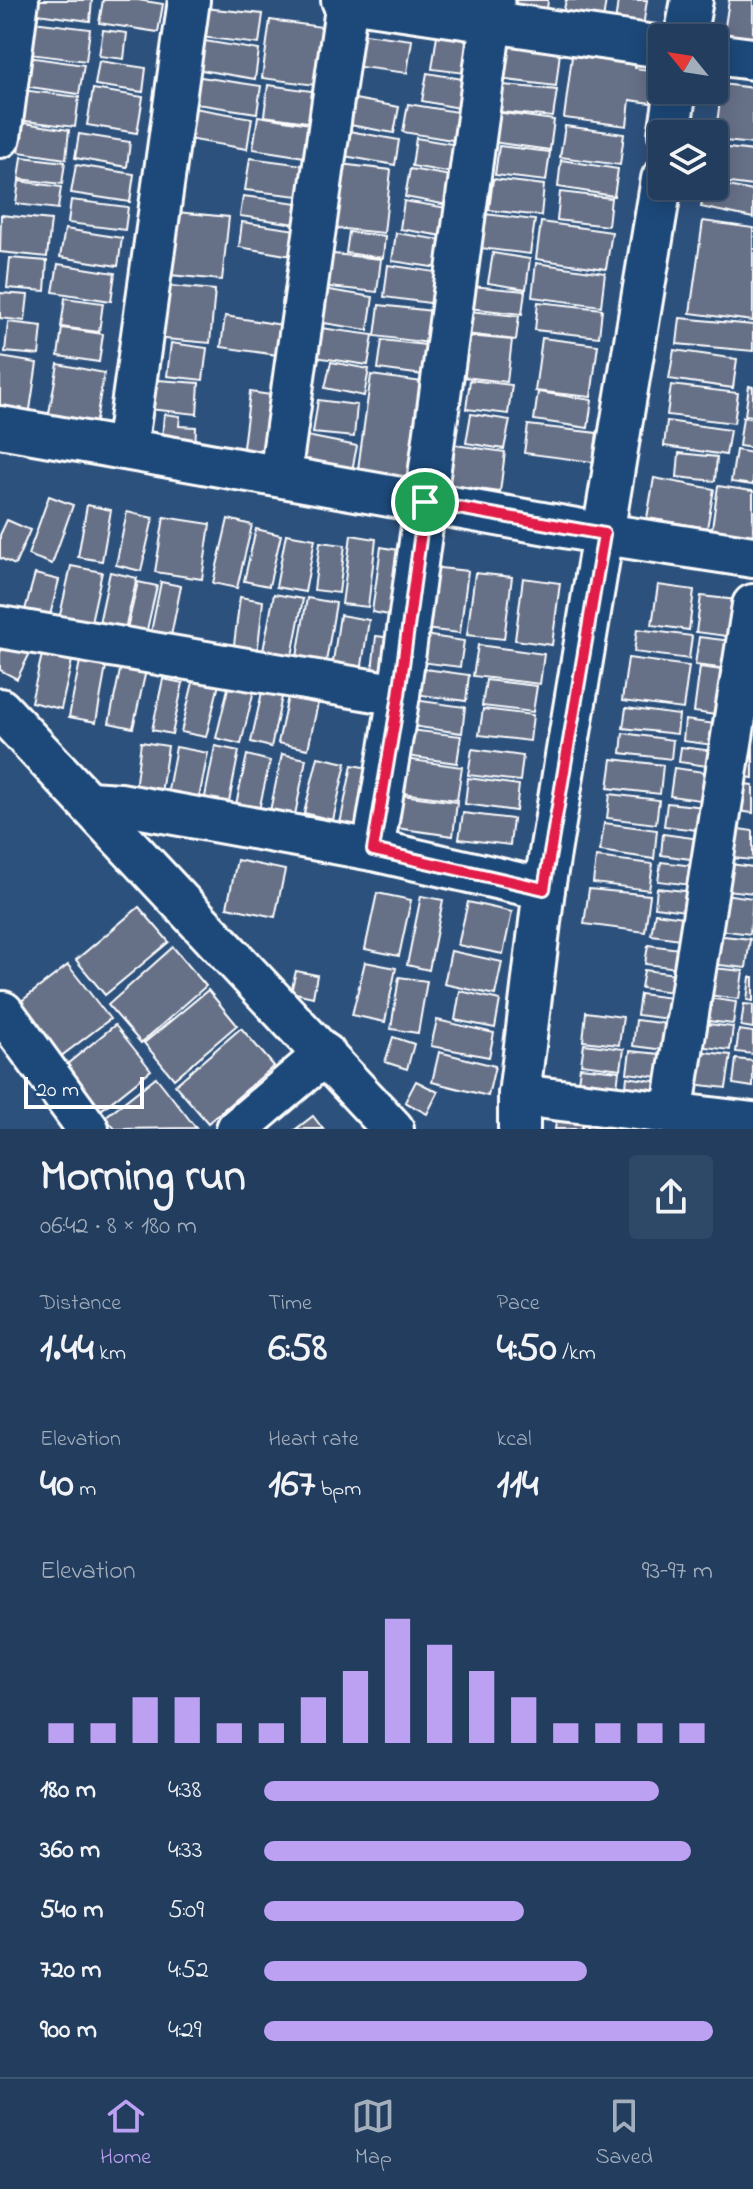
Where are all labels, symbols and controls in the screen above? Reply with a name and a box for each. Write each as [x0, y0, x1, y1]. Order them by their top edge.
north arrow [648, 24, 728, 104]
map controls [648, 24, 728, 200]
button: layers [648, 120, 728, 200]
pin [391, 468, 459, 536]
icon: arrive [403, 480, 447, 524]
scale bar [24, 1073, 144, 1109]
text: 20 m [36, 1075, 79, 1107]
text: Morning run [40, 1146, 246, 1210]
button: share [629, 1155, 713, 1239]
text: 06:42 · 8 × 180 m [40, 1208, 197, 1246]
text: Distance [40, 1288, 121, 1320]
text: Time [268, 1288, 312, 1320]
text: Pace [497, 1288, 540, 1320]
text: 1.44 [40, 1320, 94, 1379]
text: 6:58 [268, 1320, 327, 1379]
text: 4:50 [497, 1320, 557, 1379]
text: km [94, 1338, 126, 1370]
text: /km [557, 1338, 596, 1370]
text: Elevation [40, 1424, 121, 1456]
text: Heart rate [268, 1424, 359, 1456]
text: kcal [497, 1424, 532, 1456]
text: 40 [40, 1456, 74, 1515]
text: 167 [268, 1456, 315, 1515]
text: 114 [497, 1456, 539, 1515]
text: m [74, 1474, 96, 1506]
text: bpm [315, 1474, 361, 1506]
text: Elevation [40, 1553, 136, 1591]
text: 93–97 m [642, 1553, 713, 1591]
text: 180 m [40, 1772, 96, 1810]
text: 4:38 [168, 1772, 201, 1810]
text: 360 m [40, 1832, 100, 1870]
text: 4:33 [168, 1832, 202, 1870]
text: 540 m [40, 1892, 104, 1930]
text: 5:09 [168, 1892, 204, 1930]
text: 720 m [40, 1952, 102, 1990]
text: 4:52 [168, 1952, 209, 1990]
text: 900 m [40, 2012, 97, 2050]
text: 4:29 [168, 2012, 202, 2050]
tab: Home [100, 2094, 151, 2174]
tab: Map [351, 2094, 395, 2174]
tab: Saved [596, 2094, 653, 2174]

